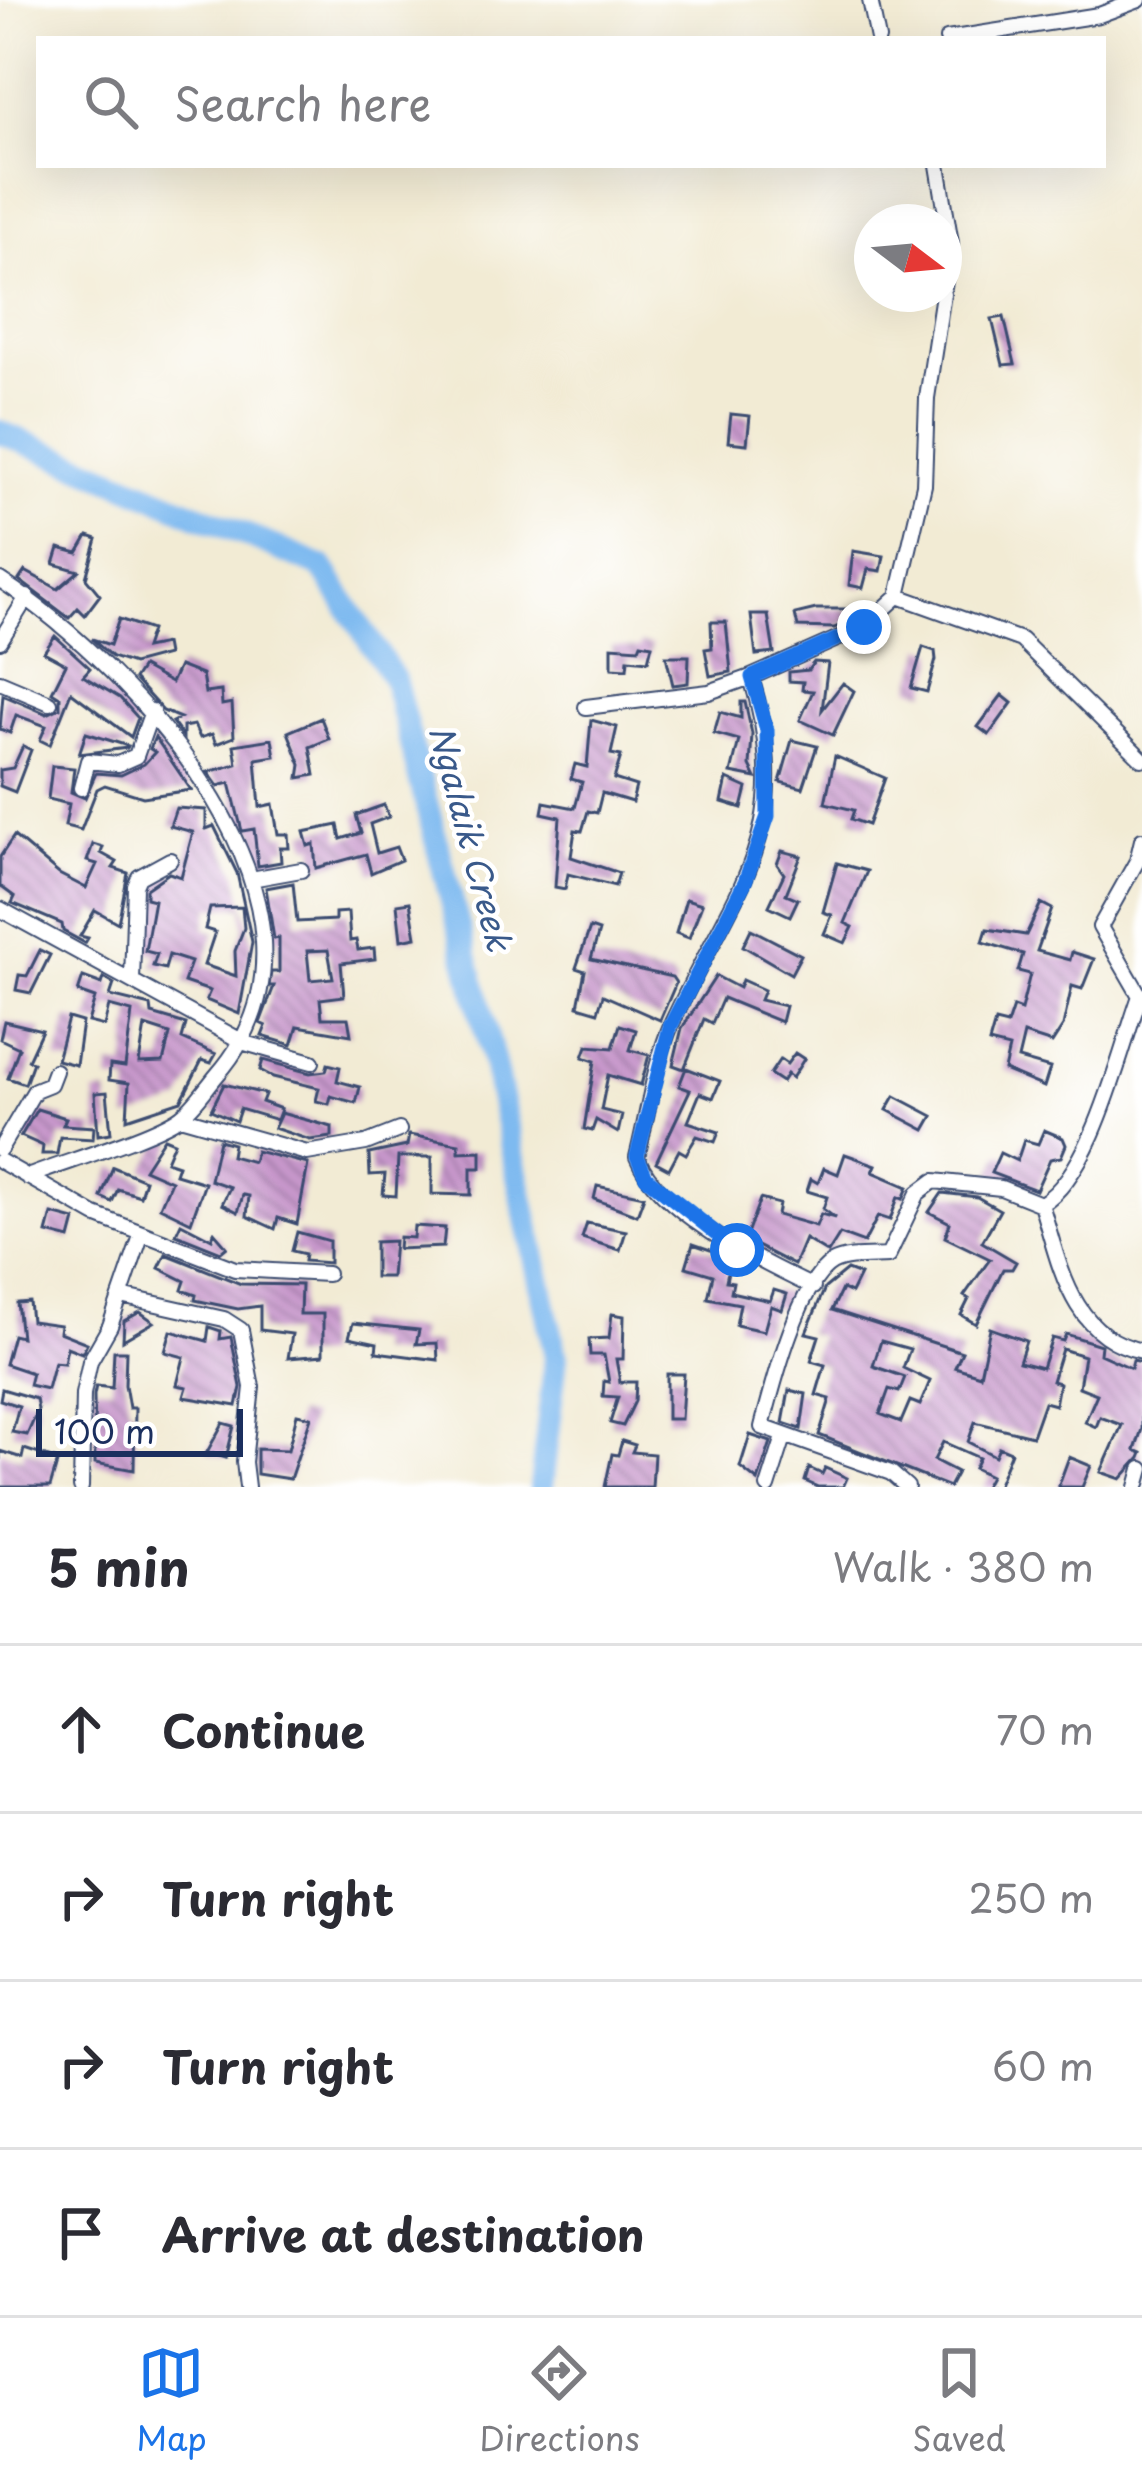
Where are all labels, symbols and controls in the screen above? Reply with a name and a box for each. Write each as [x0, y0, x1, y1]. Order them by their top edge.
search box [36, 36, 1106, 168]
text: Search here [174, 68, 431, 136]
icon: search [78, 69, 144, 135]
north arrow [854, 204, 962, 312]
route end [837, 600, 891, 654]
water label: Ngalaik Creek [418, 719, 527, 957]
route start [710, 1223, 764, 1277]
scale bar [36, 1403, 243, 1456]
text: 100 m [54, 1405, 155, 1455]
text: 5 min [48, 1527, 190, 1604]
text: Walk · 380 m [833, 1536, 1094, 1595]
text: Continue [162, 1695, 365, 1763]
icon: ahead [48, 1696, 114, 1762]
text: 70 m [996, 1699, 1094, 1758]
text: Turn right [162, 1863, 394, 1931]
icon: right [48, 1864, 114, 1930]
text: 250 m [969, 1867, 1094, 1926]
text: Turn right [162, 2031, 394, 2099]
icon: right [48, 2032, 114, 2098]
text: 60 m [992, 2035, 1094, 2094]
text: Arrive at destination [162, 2199, 645, 2267]
icon: arrive [48, 2200, 114, 2266]
tab: Map [136, 2340, 207, 2462]
tab: Directions [479, 2340, 640, 2462]
tab: Saved [912, 2340, 1006, 2462]

